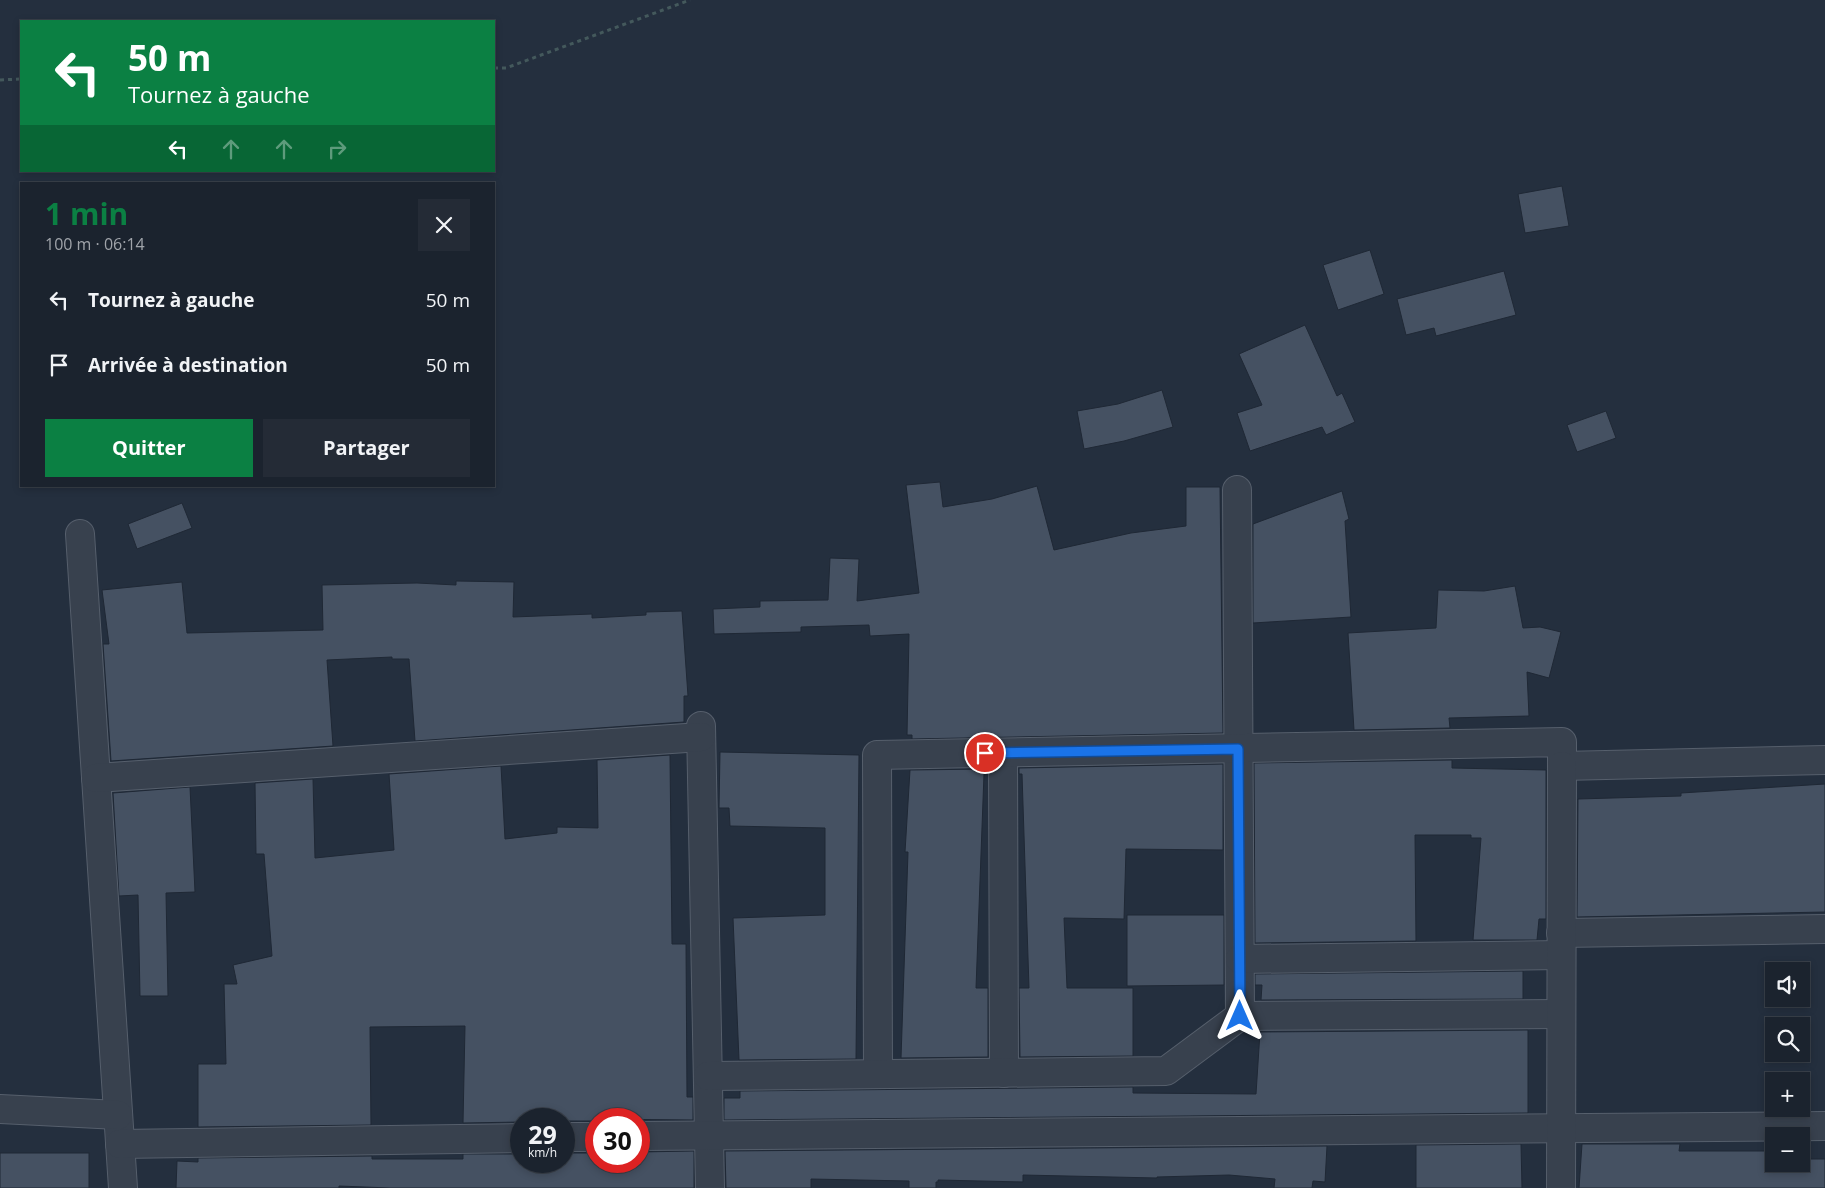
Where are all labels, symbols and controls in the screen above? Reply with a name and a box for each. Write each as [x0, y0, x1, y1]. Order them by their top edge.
text: 50 m [128, 34, 211, 81]
icon: left [45, 40, 110, 105]
text: Tournez à gauche [128, 79, 310, 109]
icon: left [164, 135, 192, 163]
icon: ahead [217, 135, 245, 163]
icon: ahead [270, 135, 298, 163]
icon: right [323, 135, 351, 163]
text: 1 min [45, 193, 128, 234]
button: close [418, 199, 470, 251]
text: 100 m · 06:14 [45, 233, 145, 255]
icon: left [45, 286, 73, 314]
text: Tournez à gauche [88, 287, 254, 313]
text: 50 m [426, 287, 470, 313]
icon: arrive [45, 351, 73, 379]
text: Arrivée à destination [88, 352, 288, 378]
text: 50 m [426, 352, 470, 378]
button: Quitter [45, 419, 253, 477]
button: Partager [263, 419, 470, 477]
pin [964, 732, 1006, 774]
icon: arrive [971, 739, 999, 767]
map controls [1765, 962, 1810, 1172]
button: sound [1765, 962, 1810, 1007]
position arrow [1213, 989, 1265, 1041]
button: search [1765, 1017, 1810, 1062]
button: + [1765, 1072, 1810, 1117]
speed limit sign: 30 [585, 1108, 650, 1173]
text: 29 [528, 1117, 557, 1151]
button: − [1765, 1127, 1810, 1172]
text: km/h [528, 1144, 557, 1161]

